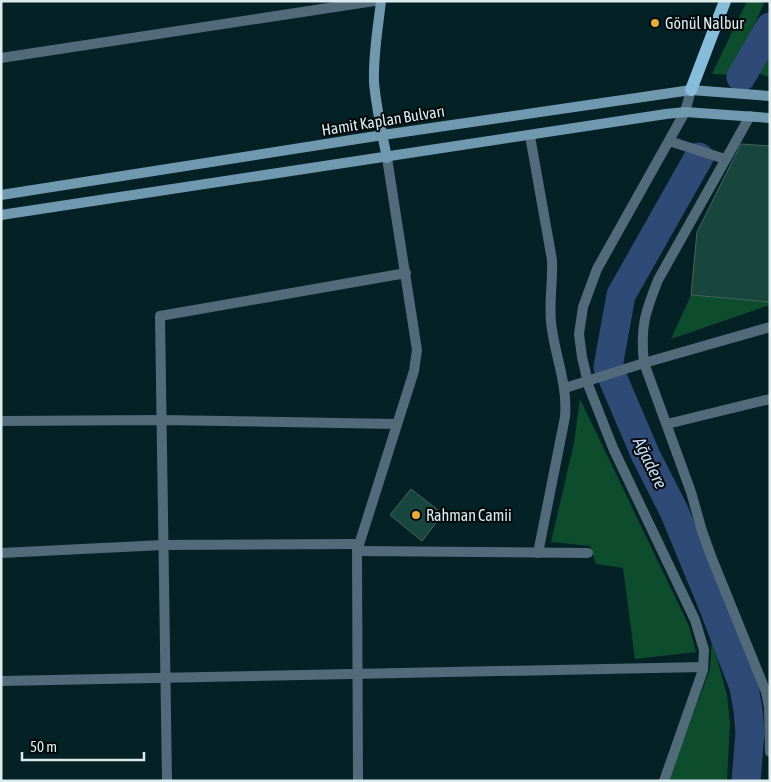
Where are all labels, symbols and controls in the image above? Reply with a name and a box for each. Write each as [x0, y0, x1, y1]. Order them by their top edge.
place label: Gönül Nalbur [665, 14, 744, 32]
marker: Gönül Nalbur [649, 17, 661, 29]
street label: Hamit Kaplan Bulvarı [320, 101, 446, 140]
water label: Ağadere [629, 433, 672, 492]
place label: Rahman Camii [426, 506, 512, 524]
marker: Rahman Camii [410, 509, 422, 521]
scale bar [22, 730, 145, 762]
text: 50 m [30, 738, 57, 755]

